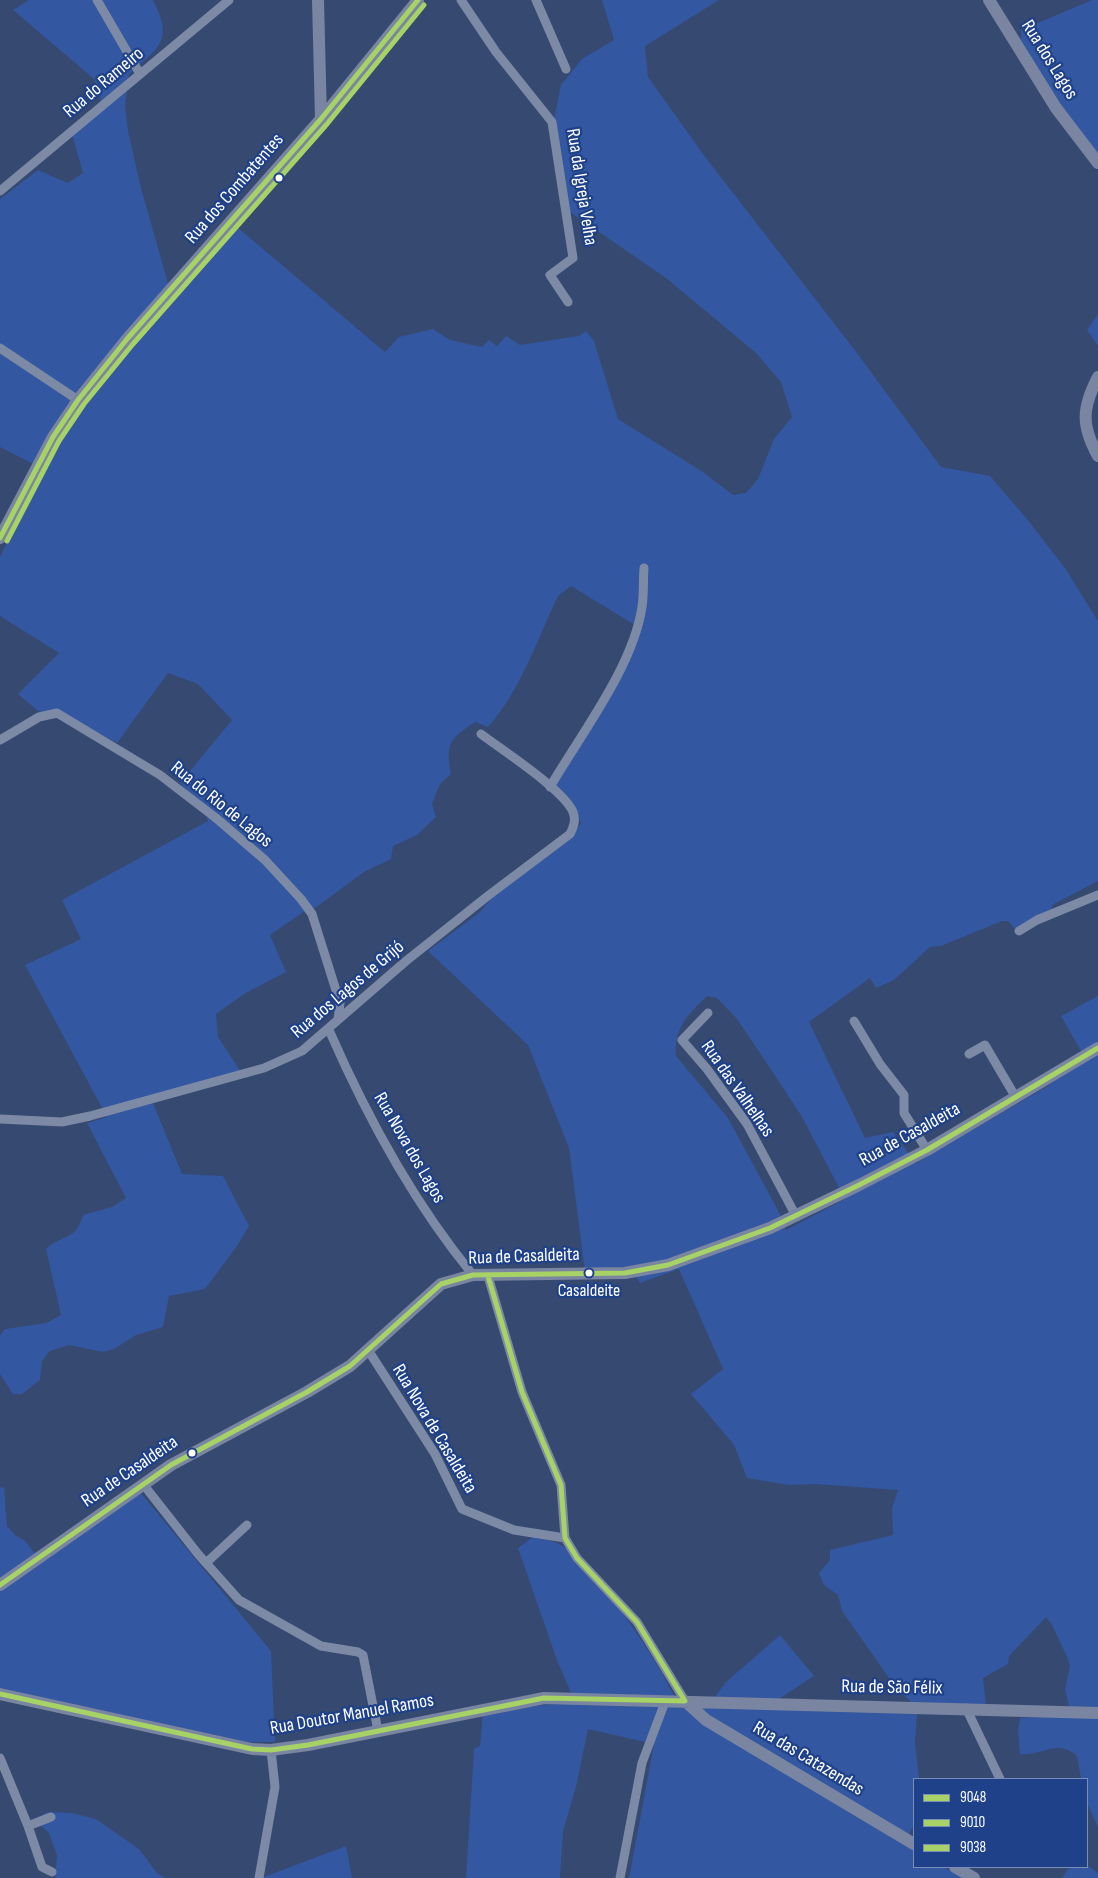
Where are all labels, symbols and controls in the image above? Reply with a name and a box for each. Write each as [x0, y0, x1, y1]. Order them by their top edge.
street label: Rua dos Lagos [1016, 16, 1082, 104]
street label: Rua do Rameiro [59, 43, 149, 123]
street label: Rua da Igreja Velha [561, 127, 601, 247]
street label: Rua dos Combatentes [181, 129, 289, 249]
unlabelled marker [274, 173, 284, 183]
street label: Rua do Rio de Lagos [166, 757, 276, 853]
street label: Rua dos Lagos de Grijó [287, 936, 409, 1044]
street label: Rua das Valhelhas [695, 1036, 779, 1142]
street label: Rua Nova dos Lagos [368, 1089, 450, 1207]
street label: Rua de Casaldeita [856, 1098, 964, 1172]
street label: Rua de Casaldeita [468, 1244, 580, 1270]
marker: Casaldeite [584, 1268, 594, 1278]
place label: Casaldeite [558, 1280, 620, 1302]
street label: Rua Nova de Casaldeita [387, 1360, 481, 1498]
street label: Rua de Casaldeita [77, 1431, 183, 1513]
unlabelled marker [187, 1448, 197, 1458]
street label: Rua de São Félix [841, 1676, 943, 1700]
street label: Rua Doutor Manuel Ramos [268, 1689, 436, 1741]
street label: Rua das Catazendas [748, 1717, 868, 1801]
legend [913, 1778, 1088, 1868]
text: 9048 [960, 1788, 986, 1807]
text: 9010 [960, 1813, 985, 1832]
text: 9038 [960, 1838, 986, 1857]

